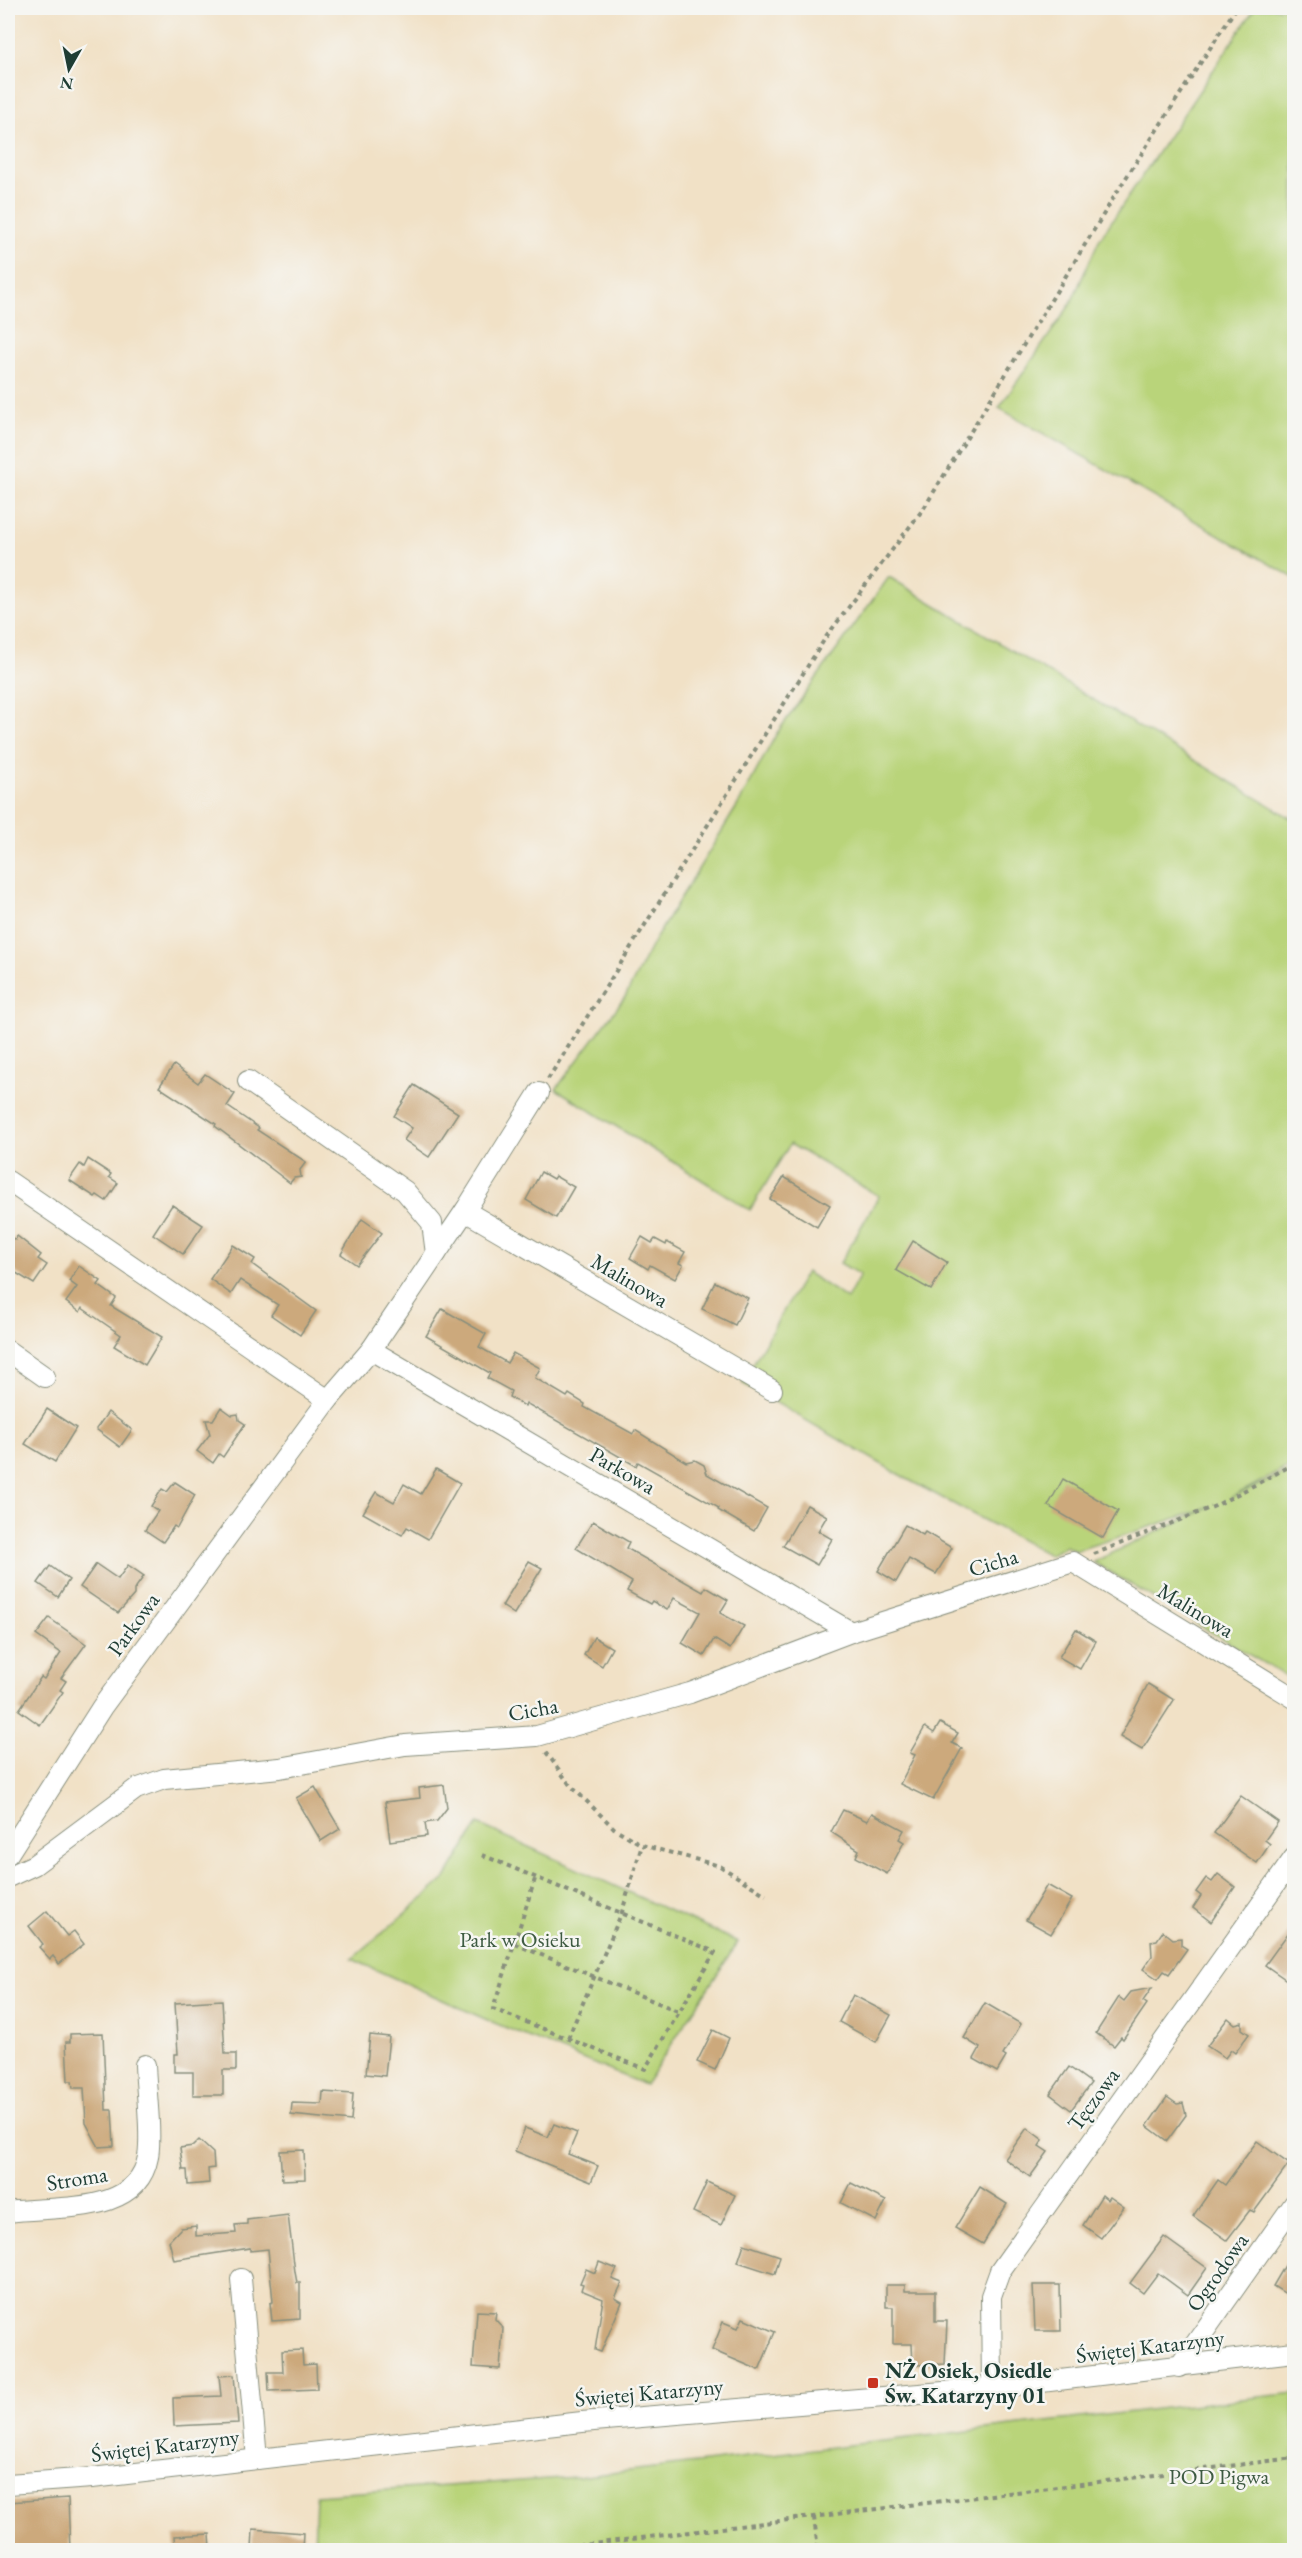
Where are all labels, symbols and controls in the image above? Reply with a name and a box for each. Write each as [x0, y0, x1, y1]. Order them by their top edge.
north arrow [39, 39, 99, 99]
text: N [59, 72, 75, 95]
street label: Malinowa [586, 1247, 674, 1314]
street label: Parkowa [585, 1440, 661, 1501]
street label: Cicha [965, 1541, 1022, 1584]
street label: Malinowa [1152, 1576, 1240, 1645]
street label: Parkowa [101, 1587, 166, 1662]
street label: Cicha [506, 1691, 560, 1728]
park label: Park w Osieku [459, 1925, 581, 1954]
street label: Tęczowa [1061, 2062, 1126, 2137]
street label: Stroma [45, 2159, 110, 2198]
street label: Ogrodowa [1180, 2227, 1255, 2317]
street label: Świętej Katarzyny [1074, 2323, 1226, 2370]
place label: NŻ Osiek, Osiedle Św. Katarzyny 01 [885, 2356, 1052, 2410]
street label: Świętej Katarzyny [574, 2372, 725, 2413]
marker: NŻ Osiek, Osiedle Św. Katarzyny 01 [866, 2376, 880, 2390]
street label: Świętej Katarzyny [89, 2422, 241, 2469]
park label: POD Pigwa [1169, 2462, 1269, 2491]

